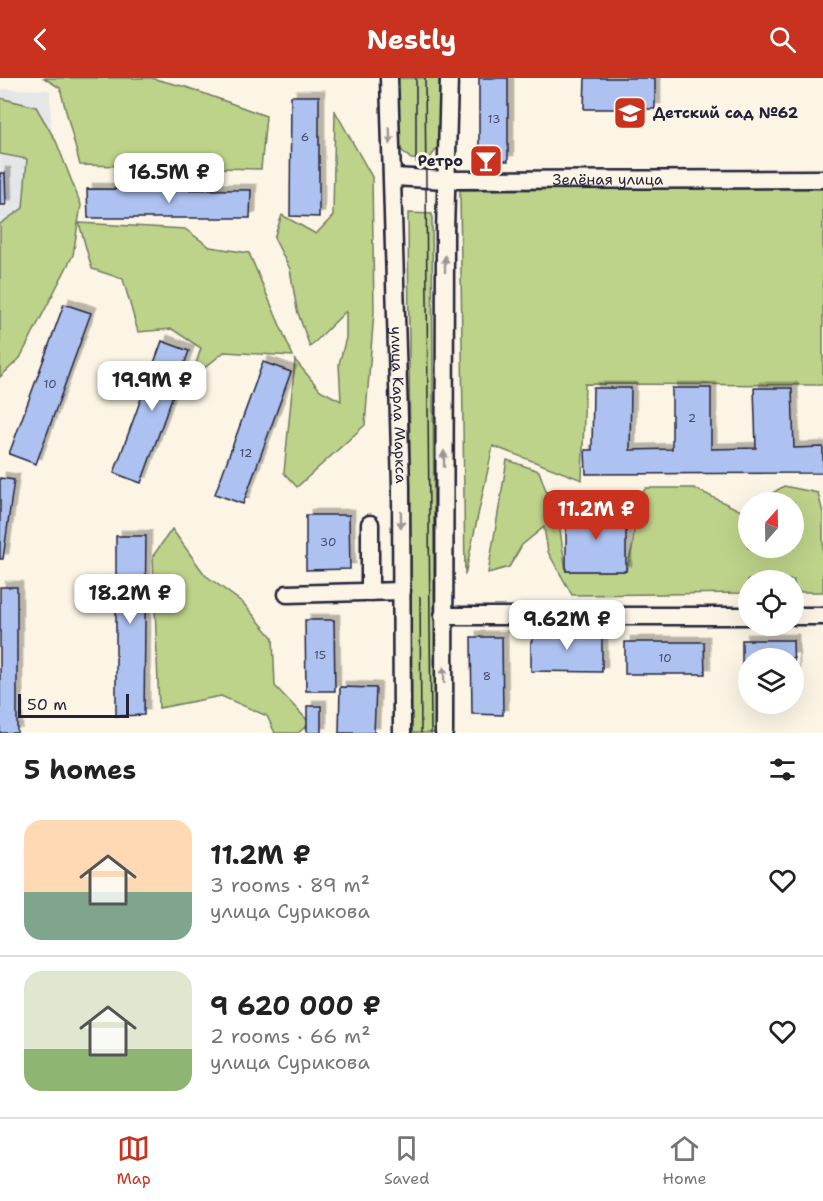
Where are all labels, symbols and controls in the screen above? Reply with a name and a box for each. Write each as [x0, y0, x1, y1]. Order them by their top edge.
text: Nestly [367, 21, 456, 58]
icon: back [24, 23, 57, 56]
icon: search [766, 23, 799, 56]
school or university icon: Детский сад №62 [612, 95, 648, 131]
place label: Детский сад №62 [653, 103, 799, 123]
house number: 13 [488, 111, 500, 127]
one-way arrow [386, 127, 395, 146]
house number: 6 [301, 129, 309, 145]
bar icon: Ретро [468, 143, 504, 179]
place label: Ретро [418, 151, 463, 171]
pin: 16.5M ₽ [114, 153, 224, 204]
text: 16.5M ₽ [128, 159, 210, 185]
street label: Зелёная улица [552, 169, 664, 190]
one-way arrow [440, 254, 450, 273]
street label: улица Карла Маркса [386, 326, 411, 484]
pin: 19.9M ₽ [97, 361, 207, 412]
text: 19.9M ₽ [111, 367, 193, 393]
house number: 10 [43, 376, 57, 392]
house number: 2 [688, 410, 696, 426]
house number: 12 [240, 445, 252, 461]
one-way arrow [439, 449, 449, 468]
pin: 11.2M ₽ [541, 490, 651, 541]
north arrow [738, 492, 804, 558]
map controls [738, 492, 804, 714]
text: 11.2M ₽ [557, 496, 635, 522]
one-way arrow [396, 511, 406, 530]
house number: 30 [320, 534, 336, 550]
button: locate [738, 570, 804, 636]
pin: 18.2M ₽ [75, 574, 185, 625]
text: 18.2M ₽ [88, 580, 172, 606]
pin: 9.62M ₽ [512, 600, 622, 651]
text: 9.62M ₽ [523, 606, 611, 632]
house number: 15 [314, 647, 326, 663]
button: layers [738, 648, 804, 714]
house number: 10 [658, 650, 672, 666]
one-way arrow [439, 665, 449, 684]
house number: 8 [483, 668, 491, 684]
scale bar [18, 691, 129, 718]
text: 50 m [27, 694, 67, 715]
text: 5 homes [24, 752, 136, 787]
icon: filters [766, 753, 799, 786]
text: 11.2M ₽ [210, 837, 311, 872]
icon: home [72, 844, 144, 916]
icon: heart [766, 864, 799, 897]
text: 3 rooms · 89 m² [210, 872, 370, 898]
text: улица Сурикова [210, 898, 370, 924]
text: 9 620 000 ₽ [210, 988, 381, 1023]
icon: home [72, 995, 144, 1067]
icon: heart [766, 1015, 799, 1048]
text: 2 rooms · 66 m² [210, 1023, 371, 1049]
text: улица Сурикова [210, 1049, 370, 1075]
tab: Map [117, 1132, 151, 1189]
tab: Saved [384, 1132, 429, 1189]
tab: Home [662, 1132, 706, 1189]

